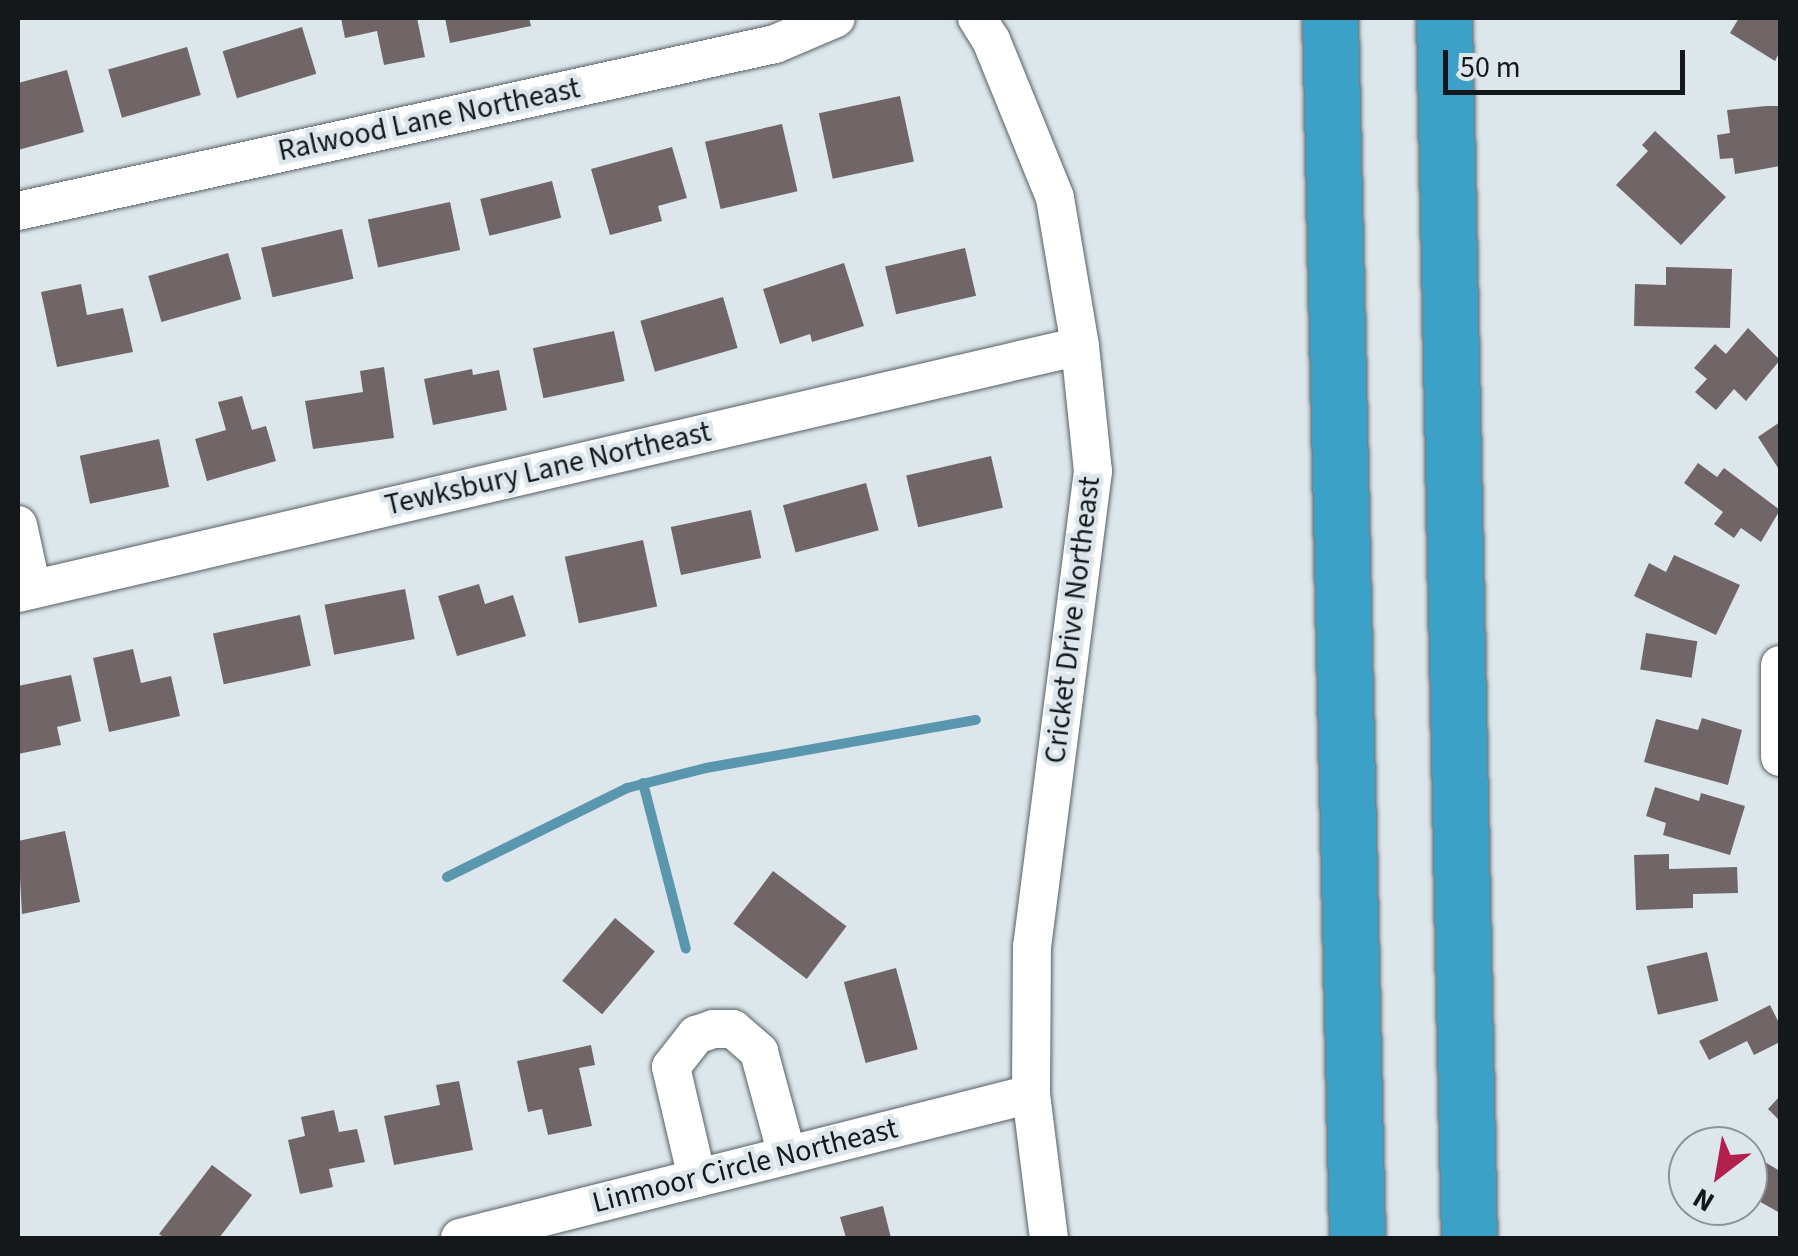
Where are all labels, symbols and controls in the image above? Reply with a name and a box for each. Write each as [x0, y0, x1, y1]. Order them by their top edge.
scale bar [1448, 30, 1690, 92]
text: 50 m [1460, 46, 1521, 89]
street label: Ralwood Lane Northeast [275, 70, 583, 170]
street label: Tewksbury Lane Northeast [382, 414, 714, 524]
street label: Cricket Drive Northeast [1038, 474, 1108, 766]
street label: Linmoor Circle Northeast [589, 1111, 901, 1221]
north arrow [1668, 1126, 1768, 1226]
text: N [1685, 1178, 1722, 1222]

